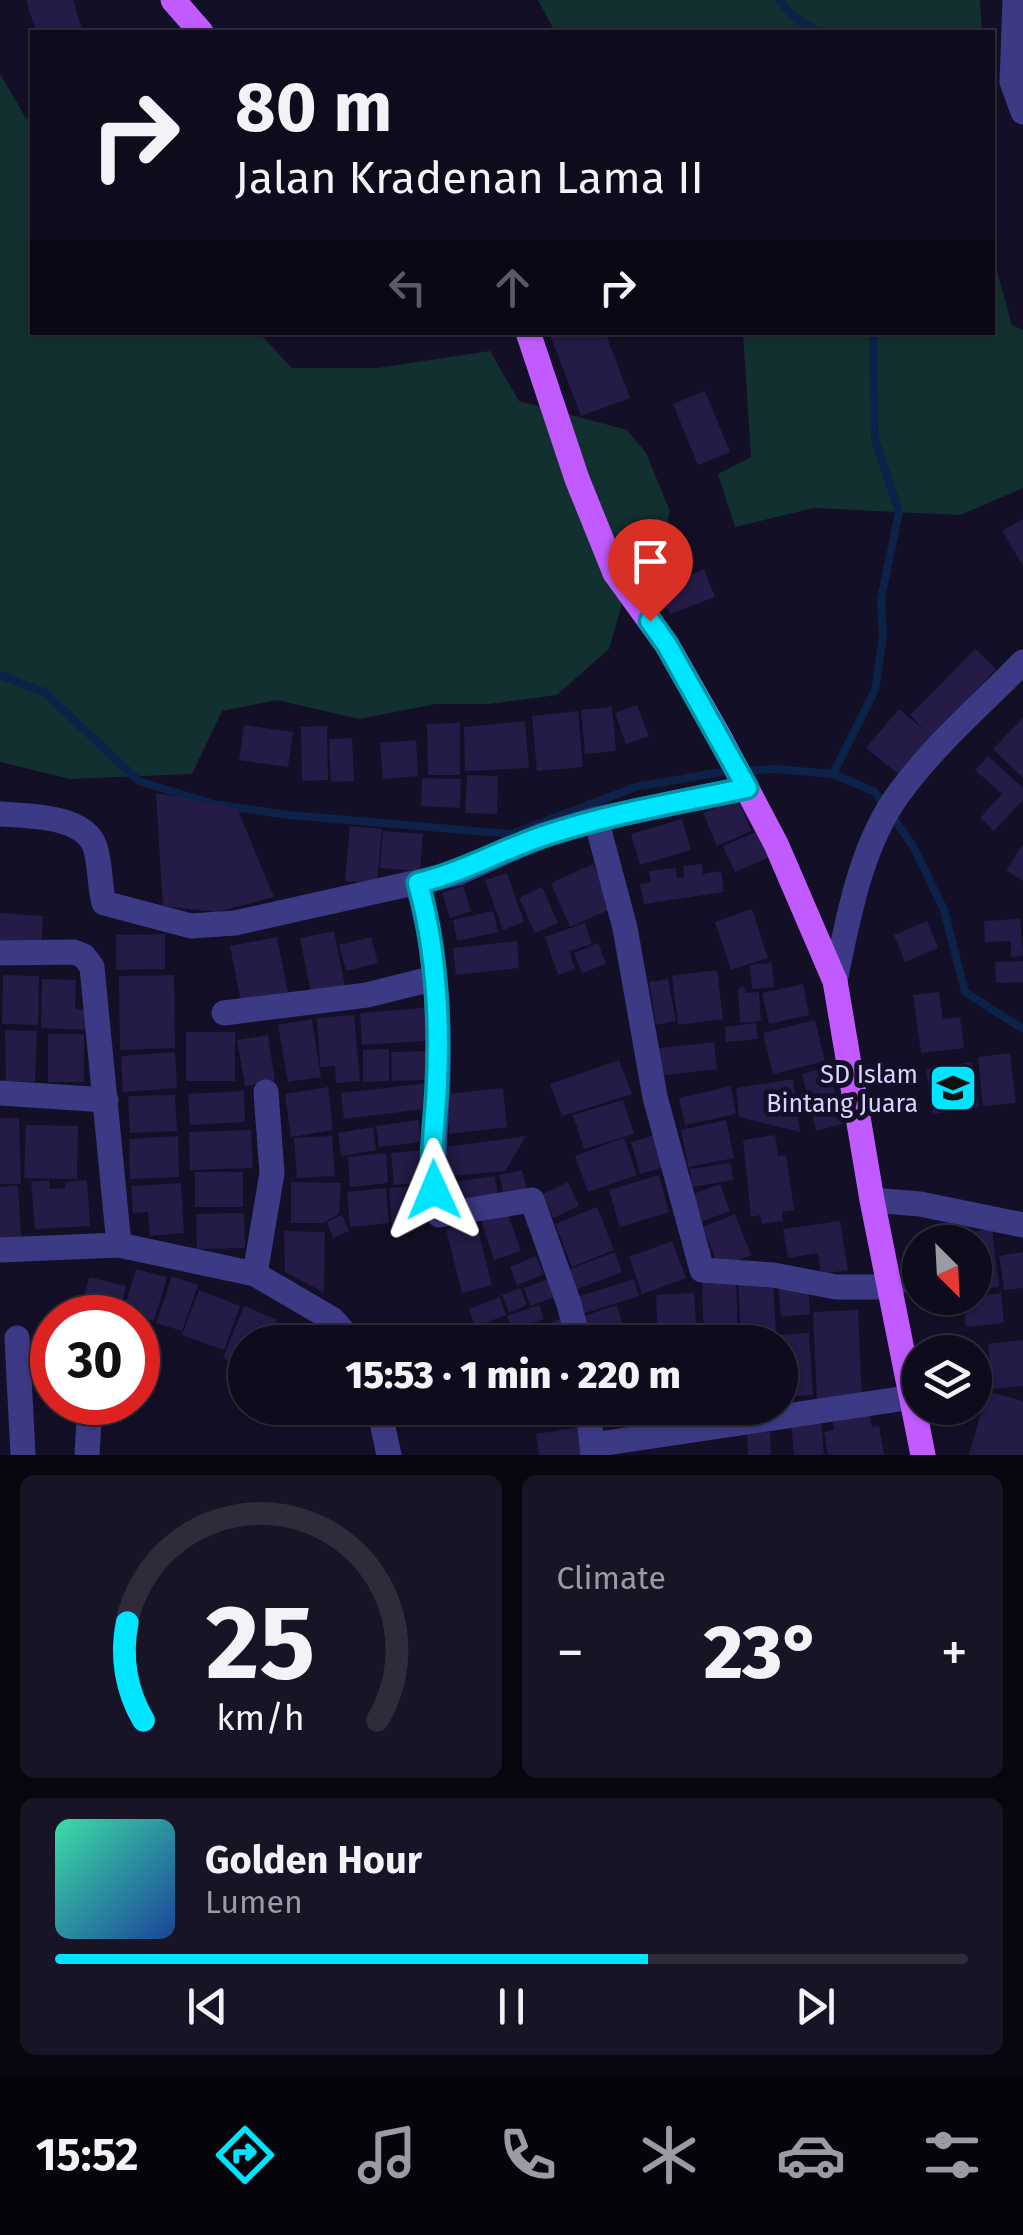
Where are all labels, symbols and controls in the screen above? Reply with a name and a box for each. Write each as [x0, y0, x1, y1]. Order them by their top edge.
text: 80 m [235, 66, 392, 150]
icon: right [70, 70, 200, 200]
text: Jalan Kradenan Lama II [235, 151, 704, 205]
icon: left [380, 260, 435, 315]
icon: ahead [485, 260, 540, 315]
icon: right [590, 260, 645, 315]
pin [608, 519, 693, 622]
icon: arrive [623, 534, 678, 589]
place label: SD Islam Bintang Juara [766, 1060, 918, 1119]
school or university icon: SD Islam Bintang Juara [927, 1062, 979, 1114]
position arrow [382, 1138, 486, 1242]
north arrow [902, 1225, 992, 1315]
map controls [902, 1225, 992, 1425]
speed limit sign: 30 [30, 1295, 160, 1425]
button: layers [902, 1335, 992, 1425]
text: 15:53 · 1 min · 220 m [345, 1352, 681, 1398]
text: Climate [557, 1559, 666, 1597]
text: 25 [206, 1581, 316, 1706]
text: 23° [704, 1608, 821, 1698]
text: − [557, 1620, 584, 1686]
text: + [941, 1620, 968, 1686]
text: km/h [217, 1697, 305, 1739]
text: Golden Hour [205, 1837, 422, 1883]
text: Lumen [205, 1883, 303, 1921]
icon: previous [180, 1979, 235, 2034]
icon: pause [484, 1979, 539, 2034]
icon: next [788, 1979, 843, 2034]
icon: directions [210, 2120, 280, 2190]
icon: music [352, 2120, 422, 2190]
icon: phone [493, 2120, 563, 2190]
icon: climate [634, 2120, 704, 2190]
icon: car [776, 2120, 846, 2190]
icon: filters [917, 2120, 987, 2190]
text: 15:52 [36, 2128, 139, 2182]

